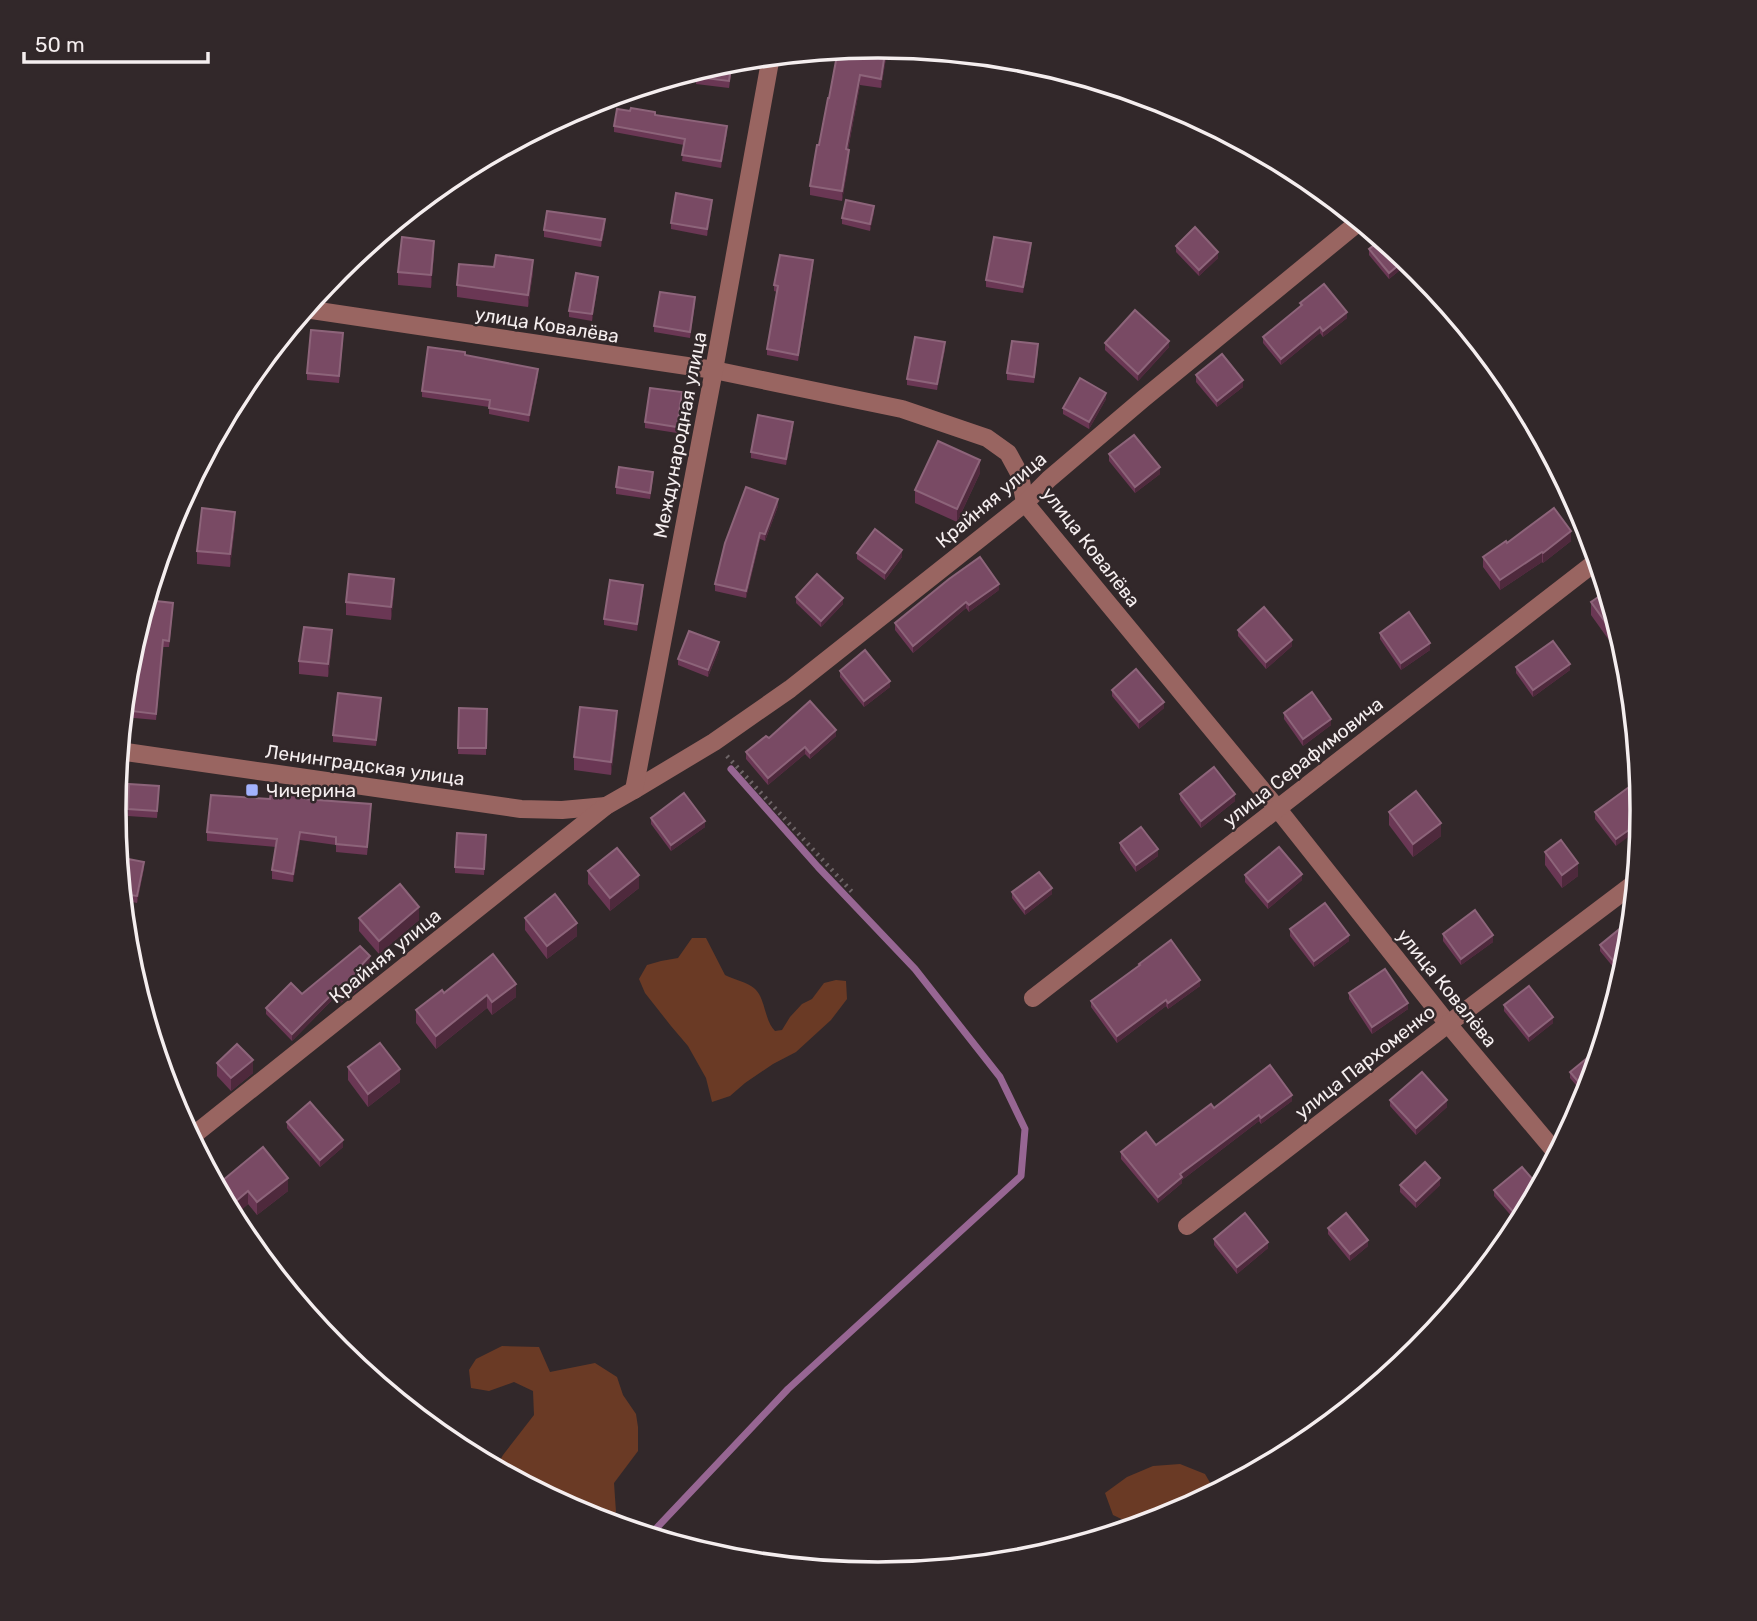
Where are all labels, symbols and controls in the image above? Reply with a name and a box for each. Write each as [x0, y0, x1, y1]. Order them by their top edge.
scale bar [24, 21, 208, 65]
text: 50 m [35, 32, 85, 57]
street label: улица Ковалёва [473, 302, 621, 348]
street label: Международная улица [649, 330, 711, 540]
street label: Крайняя улица [931, 447, 1051, 553]
street label: улица Ковалёва [1037, 482, 1145, 612]
street label: улица Серафимовича [1218, 692, 1388, 832]
street label: Ленинградская улица [264, 740, 466, 790]
place label: Чичерина [266, 779, 356, 802]
marker: Чичерина [244, 782, 260, 798]
street label: Крайняя улица [324, 904, 446, 1008]
street label: улица Ковалёва [1392, 924, 1502, 1052]
street label: улица Пархоменко [1290, 1000, 1440, 1124]

